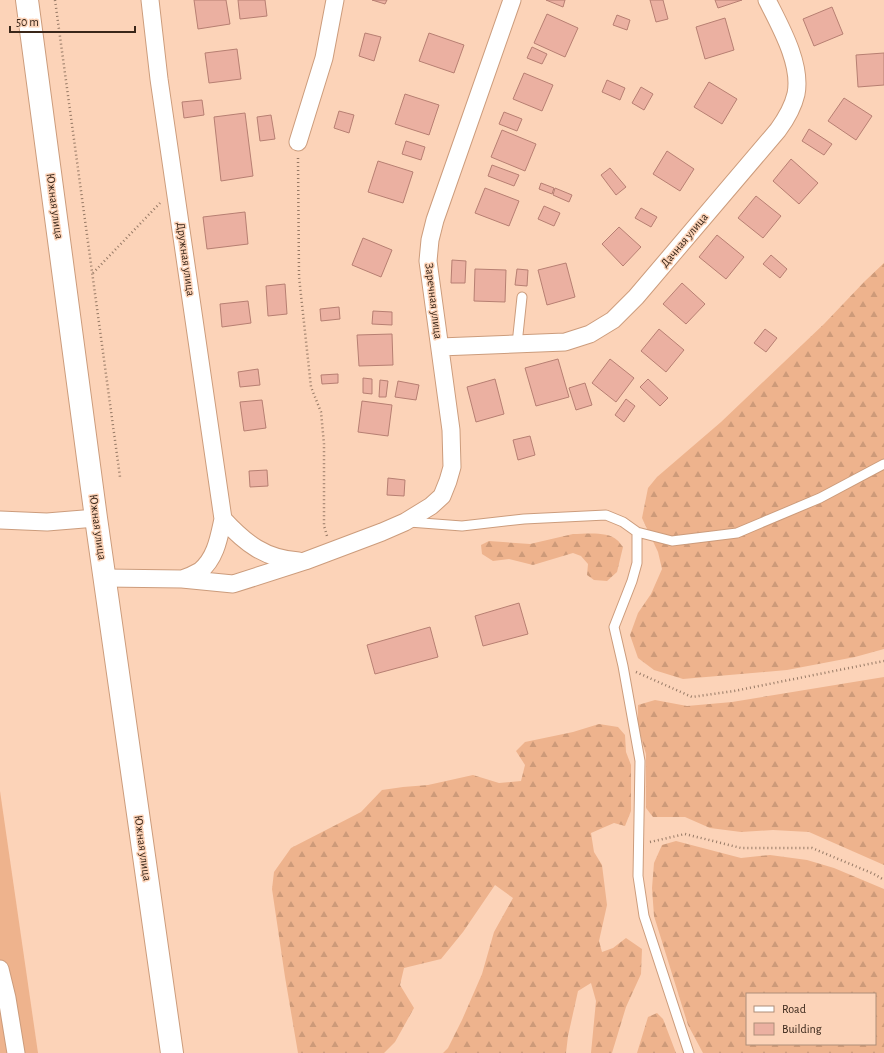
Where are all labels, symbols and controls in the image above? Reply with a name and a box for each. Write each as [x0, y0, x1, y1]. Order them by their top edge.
scale bar [10, 8, 135, 34]
text: 50 m [16, 16, 39, 28]
street label: Южная улица [43, 172, 66, 240]
street label: Дачная улица [658, 210, 711, 270]
street label: Дружная улица [174, 221, 197, 297]
street label: Заречная улица [422, 262, 445, 340]
street label: Южная улица [86, 493, 109, 561]
street label: Южная улица [131, 814, 154, 882]
legend [746, 993, 876, 1045]
text: Road [782, 1003, 806, 1015]
text: Building [782, 1023, 822, 1035]

